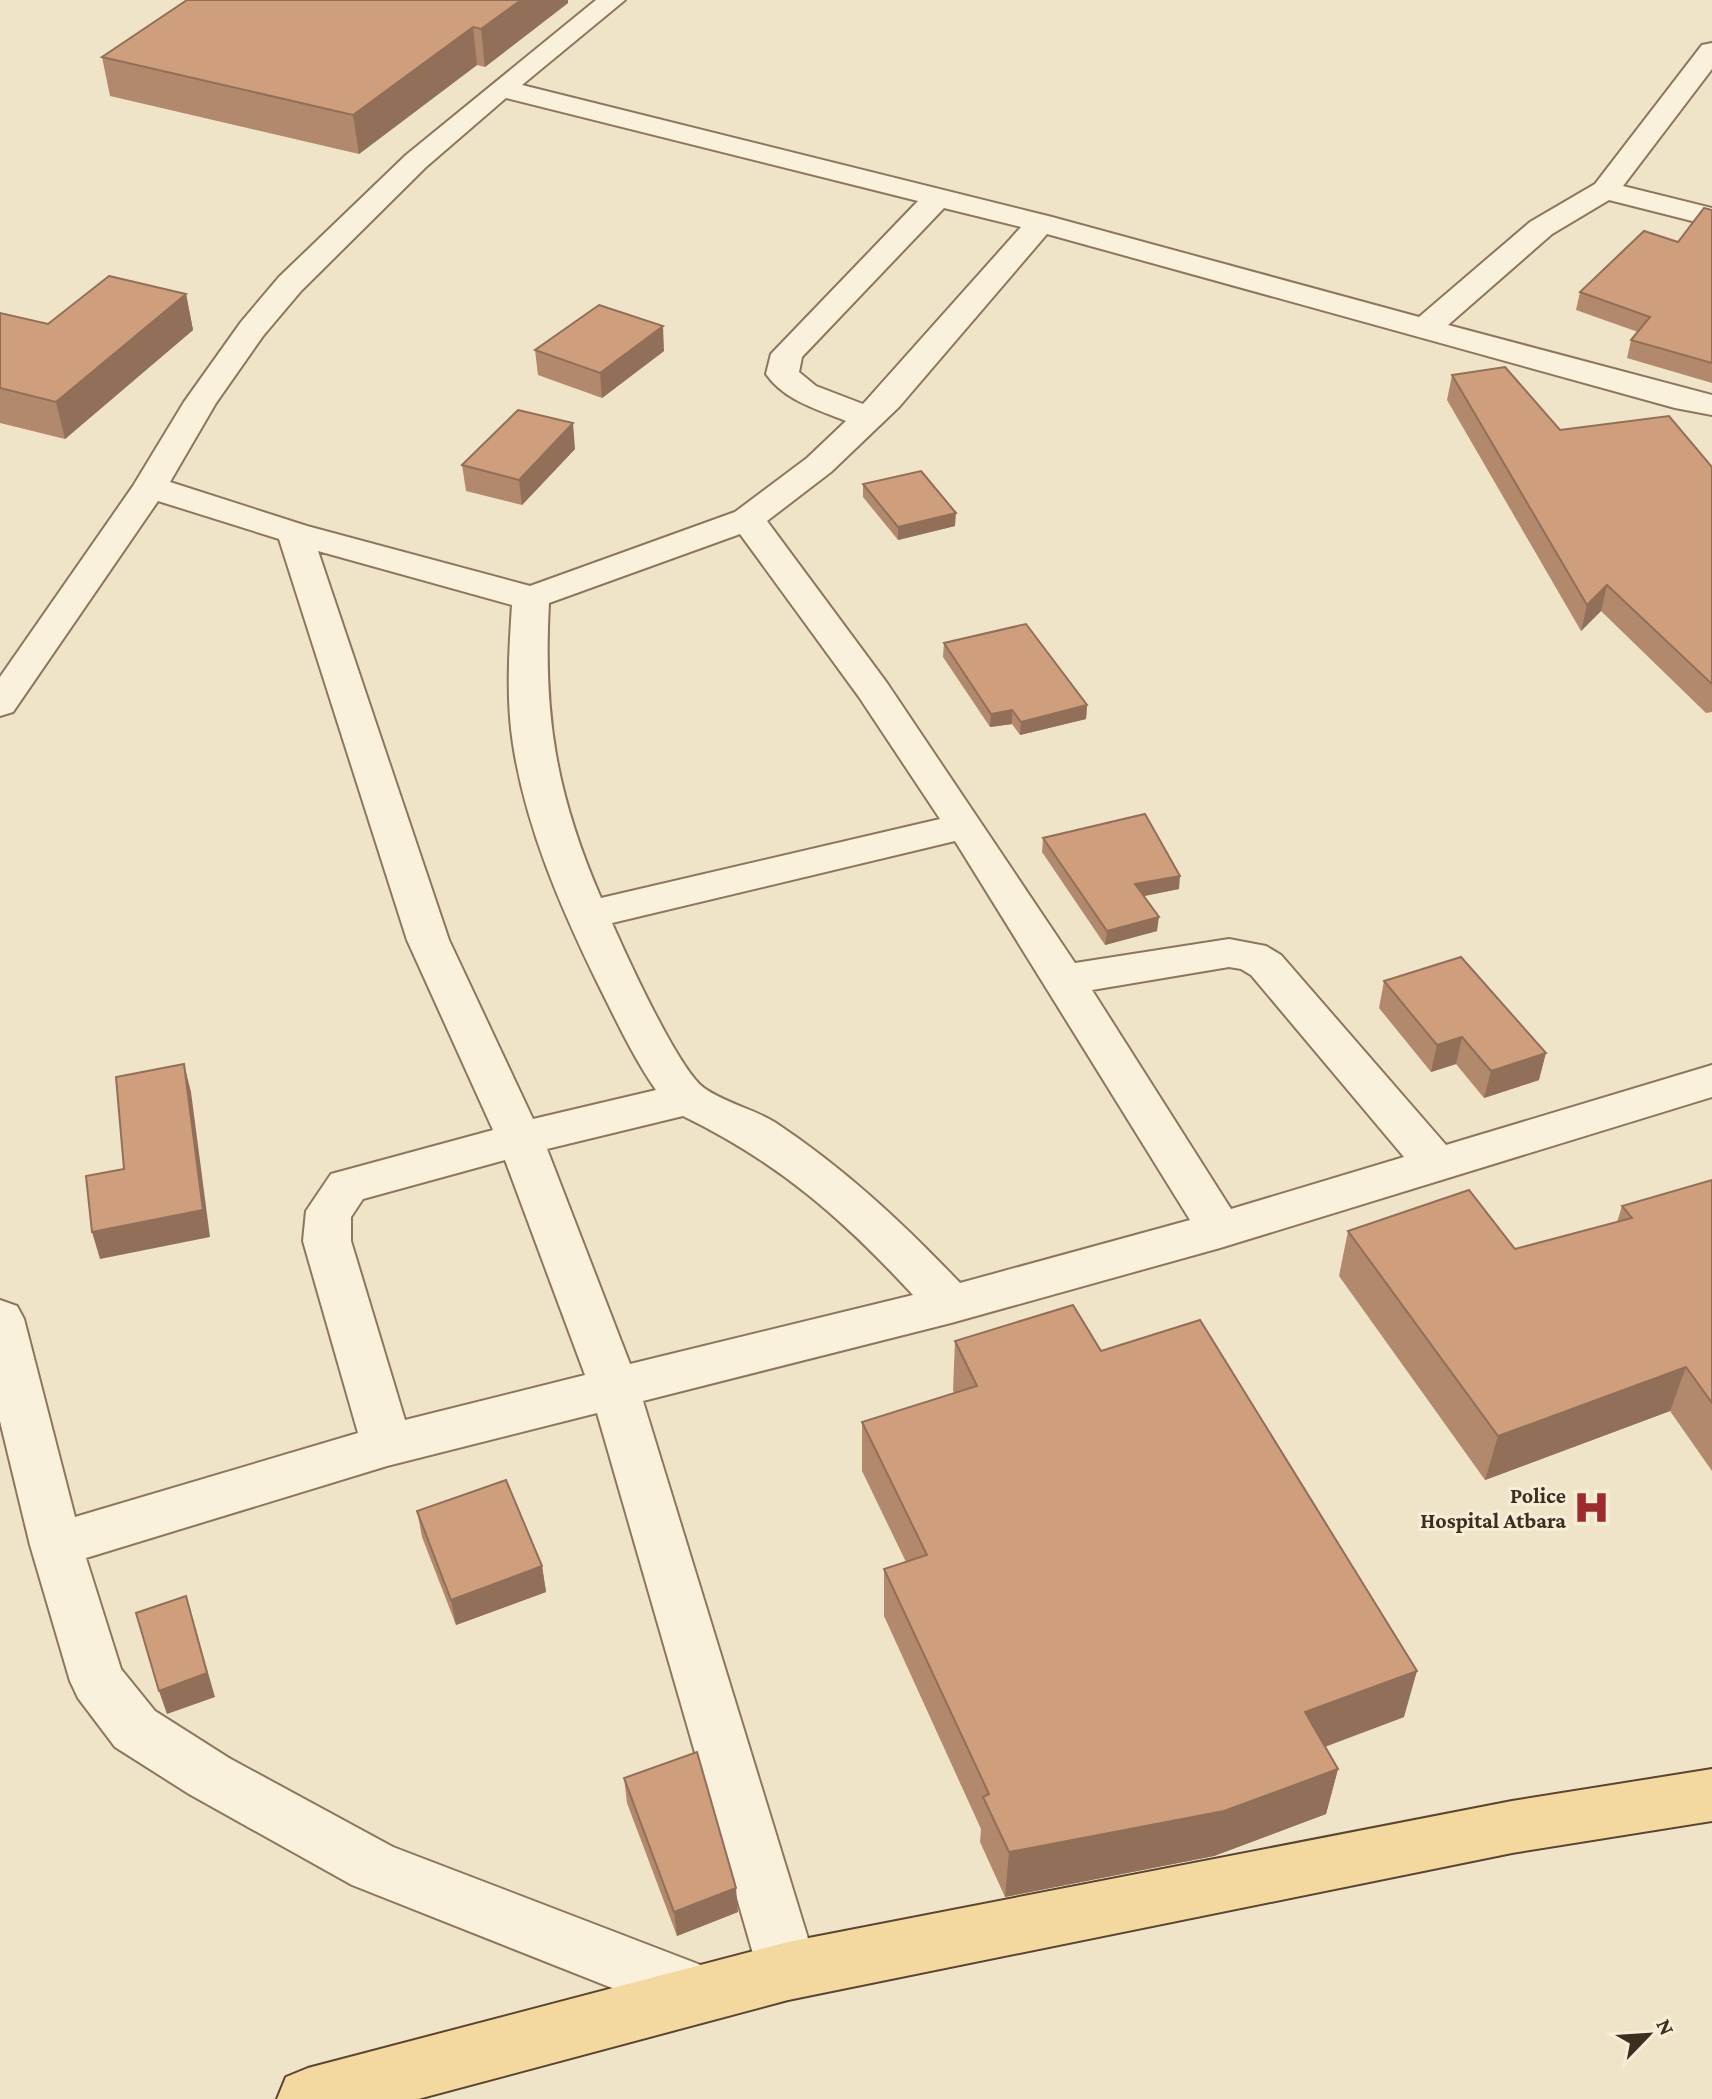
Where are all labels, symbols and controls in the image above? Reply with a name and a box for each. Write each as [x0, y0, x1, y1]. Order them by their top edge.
place label: Police Hospital Atbara [1420, 1483, 1566, 1533]
hospital icon: Police Hospital Atbara [1573, 1489, 1611, 1527]
north arrow [1608, 1995, 1688, 2075]
text: N [1651, 2015, 1680, 2039]

